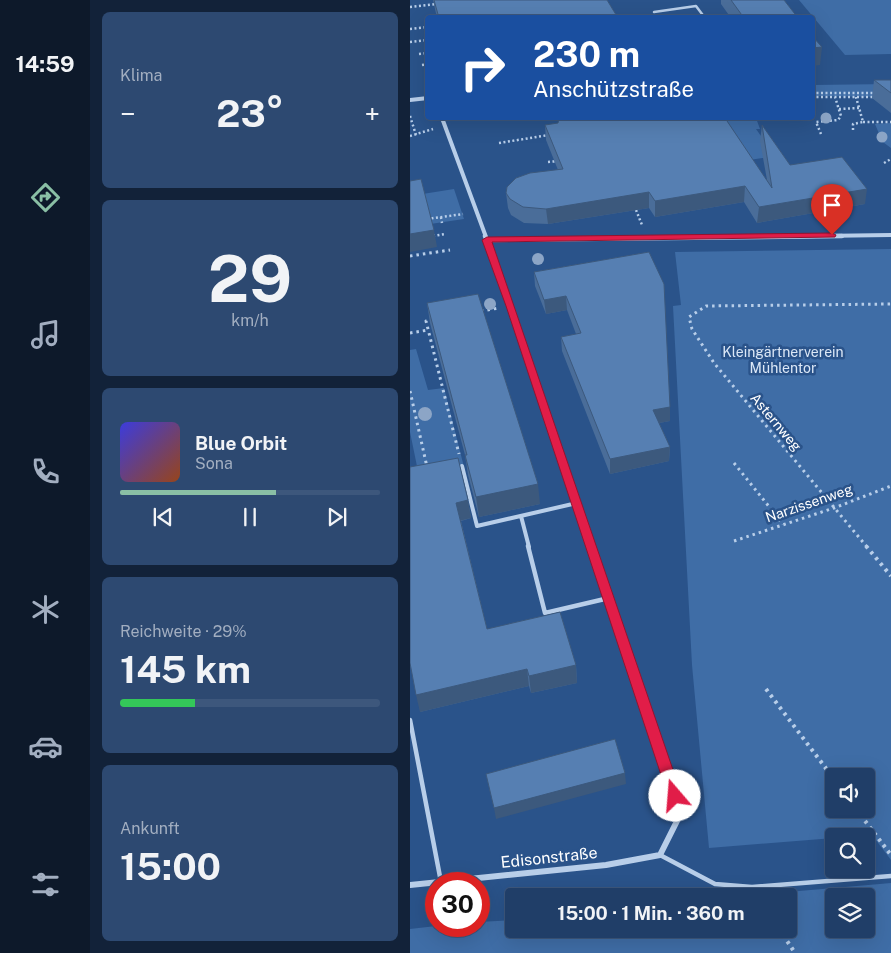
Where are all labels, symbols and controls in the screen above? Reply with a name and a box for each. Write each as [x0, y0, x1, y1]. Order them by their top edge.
text: 230 m [533, 34, 640, 75]
icon: right [450, 35, 515, 100]
text: 14:59 [15, 51, 75, 77]
text: Klima [120, 66, 162, 85]
text: Anschützstraße [533, 76, 694, 102]
text: 23° [216, 91, 284, 136]
text: − [120, 97, 136, 130]
text: + [364, 97, 380, 130]
icon: directions [28, 180, 63, 215]
pin [811, 184, 853, 235]
icon: arrive [818, 191, 846, 219]
text: 29 [208, 240, 292, 317]
text: km/h [231, 311, 269, 330]
icon: music [28, 317, 63, 352]
park label: Kleingärtnerverein Mühlentor [722, 344, 844, 376]
street label: Asternweg [747, 390, 805, 454]
text: Blue Orbit [195, 432, 287, 454]
icon: phone [28, 454, 63, 489]
text: Sona [195, 454, 233, 473]
street label: Narzissenweg [763, 480, 855, 525]
icon: previous [149, 503, 177, 531]
icon: pause [236, 503, 264, 531]
icon: next [323, 503, 351, 531]
icon: climate [28, 592, 63, 627]
text: Reichweite · 29% [120, 622, 247, 641]
text: 145 km [120, 647, 251, 692]
icon: car [28, 729, 63, 764]
map controls [825, 768, 875, 938]
button: sound [825, 768, 875, 818]
position arrow [648, 769, 700, 821]
text: Ankunft [120, 819, 180, 838]
button: search [825, 828, 875, 878]
street label: Edisonstraße [500, 843, 598, 872]
text: 15:00 [120, 844, 221, 889]
icon: filters [28, 867, 63, 902]
speed limit sign: 30 [425, 872, 490, 937]
button: layers [825, 888, 875, 938]
text: 15:00 · 1 Min. · 360 m [557, 902, 745, 924]

